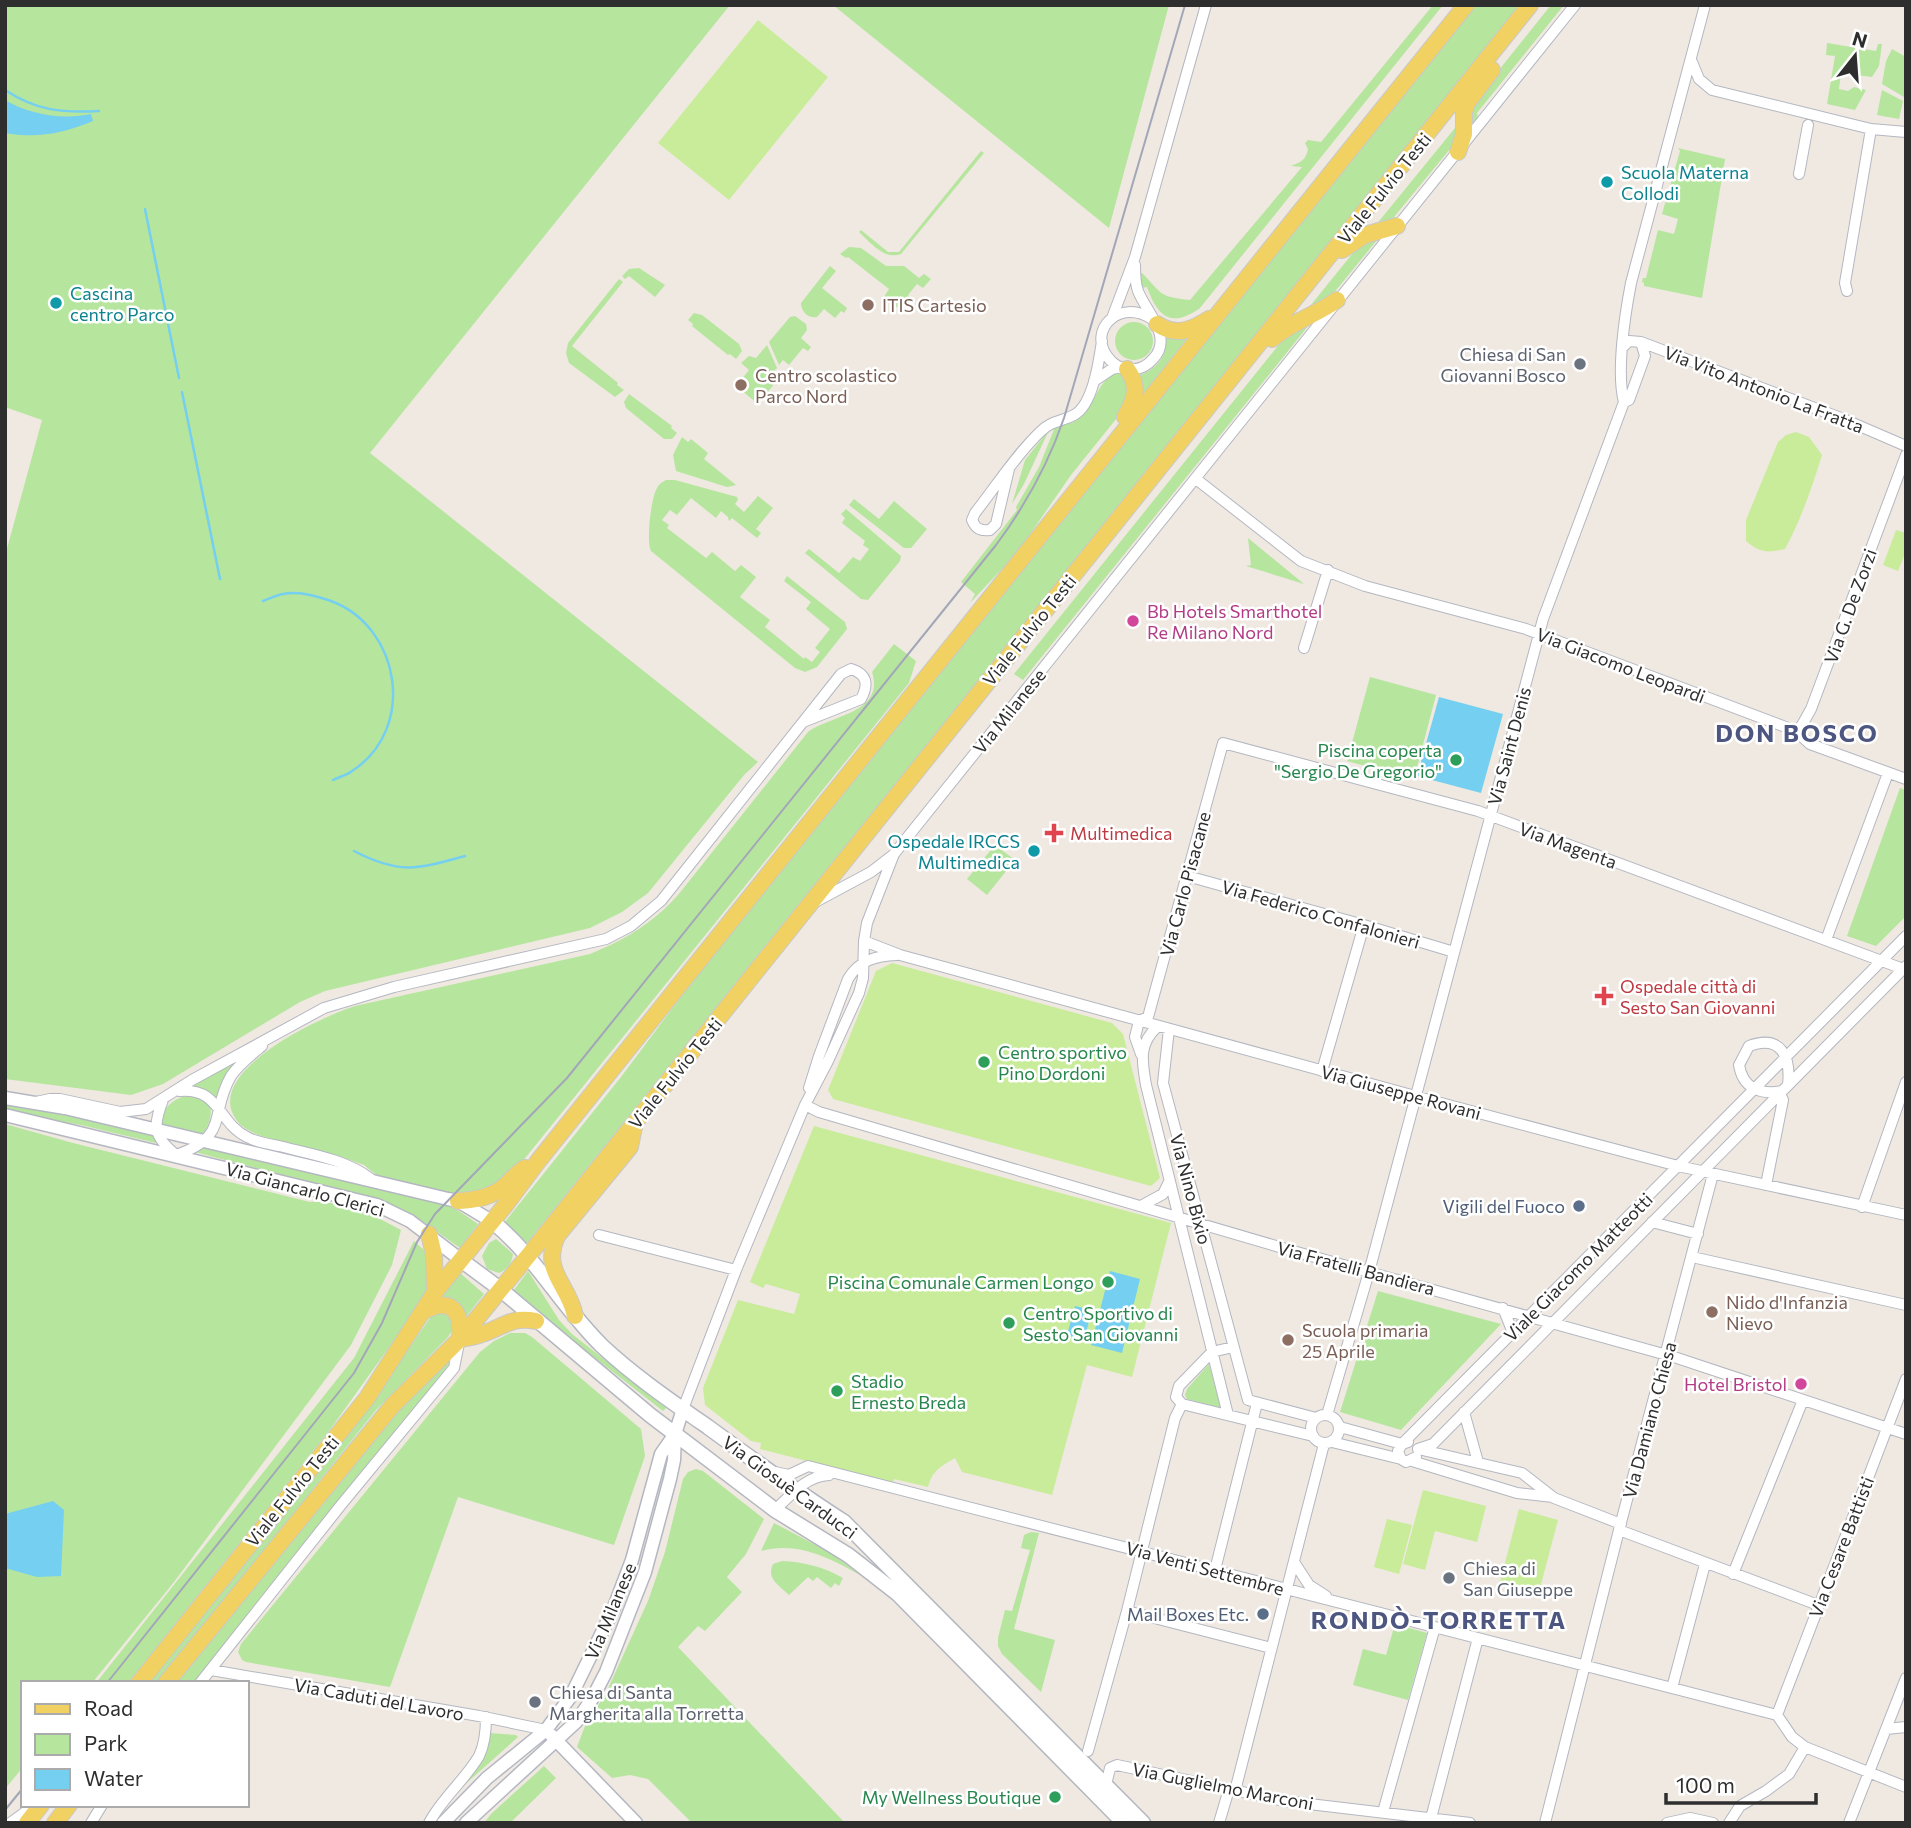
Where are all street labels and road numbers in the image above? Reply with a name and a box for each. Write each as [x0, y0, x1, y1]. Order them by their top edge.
street label: Viale Fulvio Testi [1333, 128, 1435, 248]
street label: Via Vito Antonio La Fratta [1661, 341, 1867, 437]
street label: Via G. De Zorzi [1819, 546, 1881, 666]
street label: Viale Fulvio Testi [978, 570, 1080, 690]
street label: Via Giacomo Leopardi [1533, 623, 1709, 707]
street label: Via Milanese [968, 664, 1050, 758]
street label: Via Saint Denis [1483, 684, 1535, 808]
street label: Via Carlo Pisacane [1155, 809, 1215, 959]
street label: Via Magenta [1516, 817, 1620, 873]
street label: Via Federico Confalonieri [1219, 875, 1423, 953]
street label: Viale Fulvio Testi [624, 1013, 726, 1133]
street label: Via Giuseppe Rovani [1318, 1060, 1484, 1124]
street label: Via Nino Bixio [1166, 1131, 1216, 1247]
street label: Via Giancarlo Clerici [223, 1157, 387, 1221]
street label: Viale Giacomo Matteotti [1499, 1188, 1657, 1346]
street label: Via Fratelli Bandiera [1275, 1236, 1437, 1300]
street label: Via Damiano Chiesa [1618, 1339, 1680, 1501]
street label: Viale Fulvio Testi [241, 1431, 343, 1551]
street label: Via Giosuè Carducci [718, 1431, 862, 1543]
street label: Via Cesare Battisti [1804, 1473, 1878, 1621]
street label: Via Venti Settembre [1123, 1536, 1287, 1600]
street label: Via Milanese [580, 1559, 640, 1663]
street label: Via Caduti del Lavoro [292, 1673, 466, 1725]
street label: Via Guglielmo Marconi [1131, 1758, 1315, 1814]

